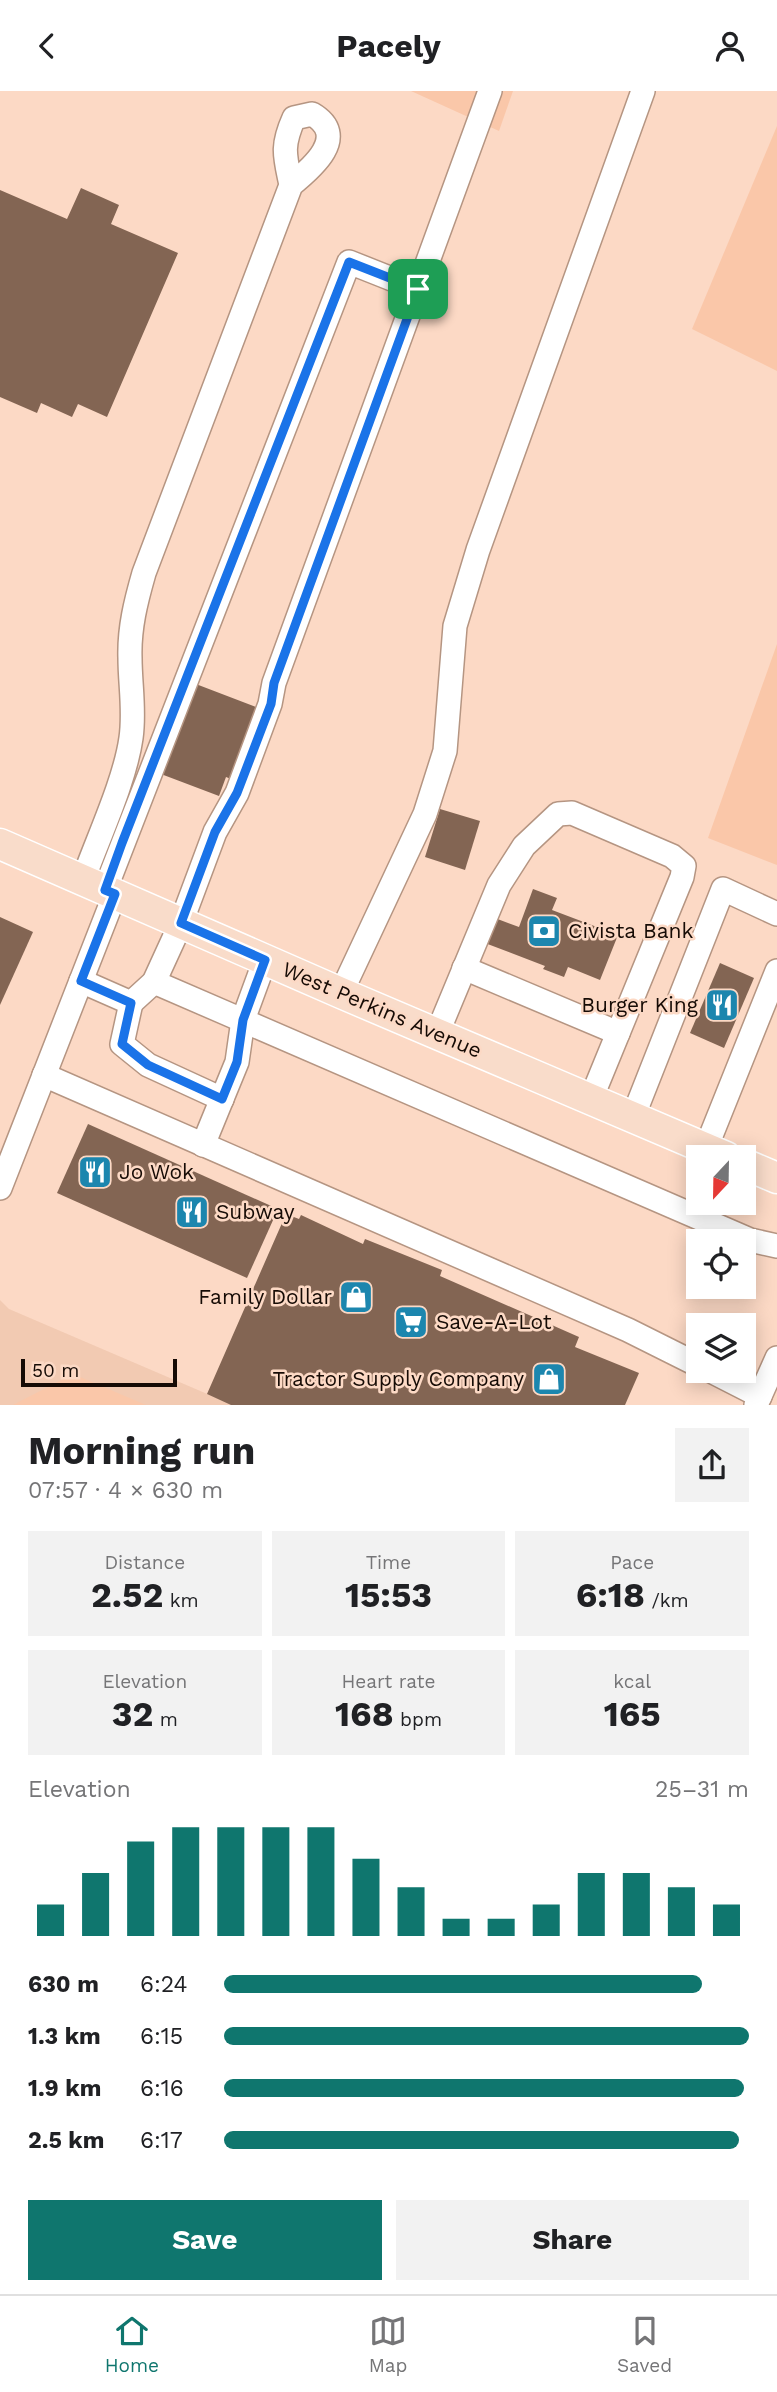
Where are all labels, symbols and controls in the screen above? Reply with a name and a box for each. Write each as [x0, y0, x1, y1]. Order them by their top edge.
icon: back [28, 27, 66, 65]
text: Pacely [336, 27, 441, 65]
icon: person [711, 27, 749, 65]
pin [388, 259, 448, 319]
icon: arrive [399, 270, 437, 308]
bank icon: Civista Bank [525, 912, 563, 950]
place label: Civista Bank [568, 918, 694, 943]
street label: West Perkins Avenue [279, 956, 486, 1063]
restaurant icon: Burger King [703, 986, 741, 1024]
place label: Burger King [581, 992, 699, 1017]
north arrow [686, 1145, 756, 1215]
map controls [686, 1145, 756, 1383]
restaurant icon: Jo Wok [76, 1153, 114, 1191]
place label: Jo Wok [119, 1159, 194, 1184]
restaurant icon: Subway [173, 1193, 211, 1231]
place label: Subway [216, 1199, 295, 1224]
button: locate [686, 1229, 756, 1299]
shop icon: Family Dollar [337, 1278, 375, 1316]
place label: Family Dollar [198, 1284, 332, 1309]
supermarket icon: Save-A-Lot [392, 1303, 430, 1341]
place label: Save-A-Lot [436, 1309, 552, 1334]
button: layers [686, 1313, 756, 1383]
scale bar [21, 1356, 177, 1388]
text: 50 m [32, 1359, 79, 1382]
shop icon: Tractor Supply Company [530, 1360, 568, 1398]
place label: Tractor Supply Company [273, 1366, 524, 1391]
button: share [675, 1428, 749, 1502]
text: Morning run [28, 1429, 255, 1473]
text: 07:57 · 4 × 630 m [28, 1477, 223, 1504]
text: Distance [104, 1551, 185, 1574]
text: Time [366, 1551, 411, 1574]
text: Pace [610, 1551, 654, 1574]
text: 2.52 [91, 1574, 163, 1616]
text: 15:53 [345, 1574, 432, 1616]
text: 6:18 [576, 1574, 645, 1616]
text: km [163, 1589, 199, 1612]
text: /km [645, 1589, 689, 1612]
text: Elevation [102, 1670, 187, 1693]
text: Heart rate [342, 1670, 435, 1693]
text: kcal [613, 1670, 651, 1693]
text: 32 [112, 1693, 153, 1735]
text: 168 [335, 1693, 394, 1735]
text: 165 [604, 1693, 661, 1735]
text: m [153, 1708, 178, 1731]
text: bpm [394, 1708, 442, 1731]
text: Elevation [28, 1776, 131, 1803]
text: 25–31 m [655, 1776, 749, 1803]
text: 630 m [28, 1971, 99, 1998]
text: 6:24 [140, 1971, 188, 1998]
text: 1.3 km [28, 2023, 101, 2050]
text: 6:15 [140, 2023, 183, 2050]
text: 1.9 km [28, 2075, 101, 2102]
text: 6:16 [140, 2075, 184, 2102]
text: 2.5 km [28, 2127, 104, 2154]
text: 6:17 [140, 2127, 183, 2154]
button: Save [28, 2200, 382, 2280]
button: Share [396, 2200, 749, 2280]
tab: Home [105, 2312, 159, 2377]
tab: Map [369, 2312, 407, 2377]
tab: Saved [617, 2312, 672, 2377]

